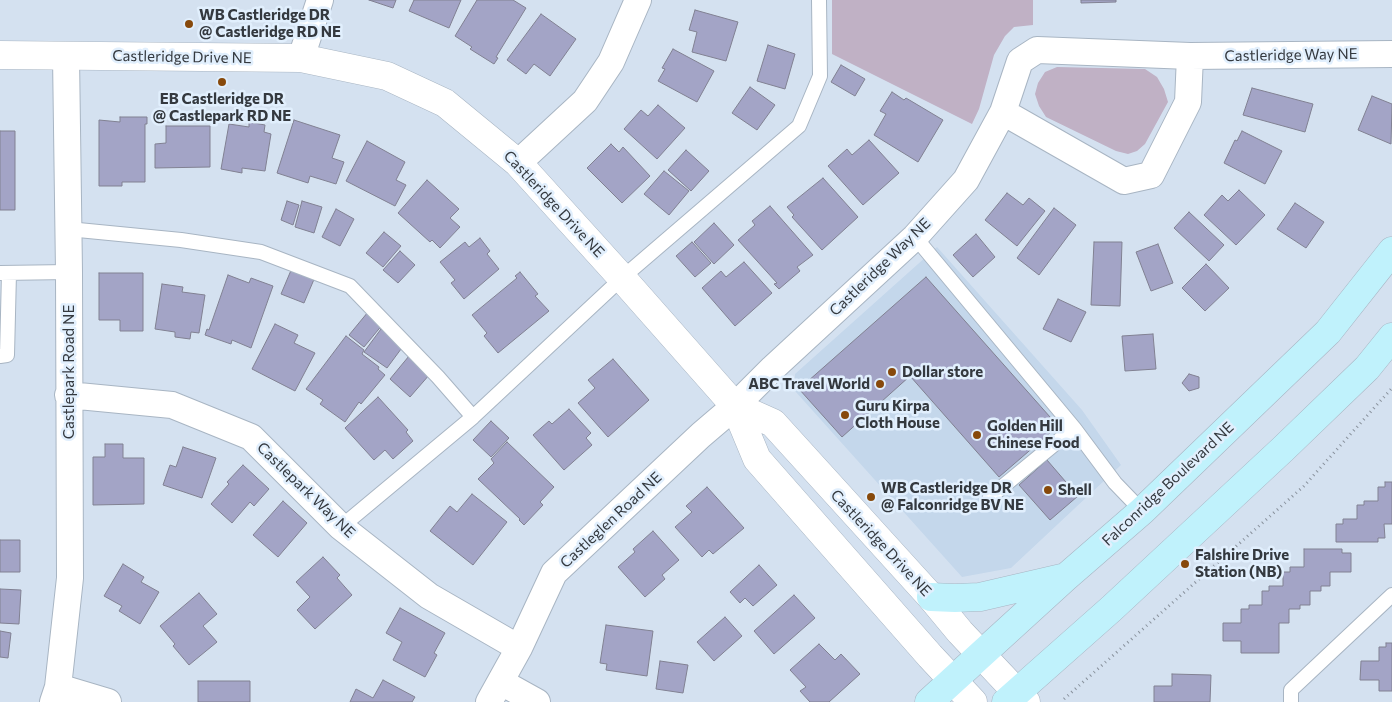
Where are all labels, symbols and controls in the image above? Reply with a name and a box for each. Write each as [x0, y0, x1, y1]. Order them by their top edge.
place label: WB Castleridge DR @ Castleridge RD NE [199, 6, 341, 41]
marker: WB Castleridge DR @ Castleridge RD NE [183, 18, 195, 30]
street label: Castleridge Way NE [1224, 45, 1358, 65]
street label: Castleridge Drive NE [112, 47, 252, 67]
marker: EB Castleridge DR @ Castlepark RD NE [216, 76, 228, 88]
place label: EB Castleridge DR @ Castlepark RD NE [153, 90, 291, 125]
street label: Castleridge Drive NE [500, 147, 608, 261]
street label: Castleridge Way NE [826, 214, 934, 320]
street label: Castlepark Road NE [60, 305, 78, 439]
place label: Dollar store [902, 363, 983, 381]
marker: Dollar store [886, 366, 898, 378]
place label: ABC Travel World [748, 375, 870, 393]
marker: ABC Travel World [874, 378, 886, 390]
place label: Guru Kirpa Cloth House [855, 397, 940, 432]
marker: Guru Kirpa Cloth House [839, 409, 851, 421]
place label: Golden Hill Chinese Food [987, 417, 1080, 452]
street label: Falconridge Boulevard NE [1098, 418, 1238, 550]
marker: Golden Hill Chinese Food [971, 429, 983, 441]
street label: Castlepark Way NE [253, 439, 359, 541]
street label: Castleglen Road NE [557, 468, 665, 572]
place label: WB Castleridge DR @ Falconridge BV NE [881, 479, 1024, 514]
place label: Shell [1058, 481, 1092, 499]
marker: Shell [1042, 484, 1054, 496]
street label: Castleridge Drive NE [827, 486, 935, 600]
marker: WB Castleridge DR @ Falconridge BV NE [865, 491, 877, 503]
place label: Falshire Drive Station (NB) [1195, 546, 1289, 581]
marker: Falshire Drive Station (NB) [1179, 558, 1191, 570]

